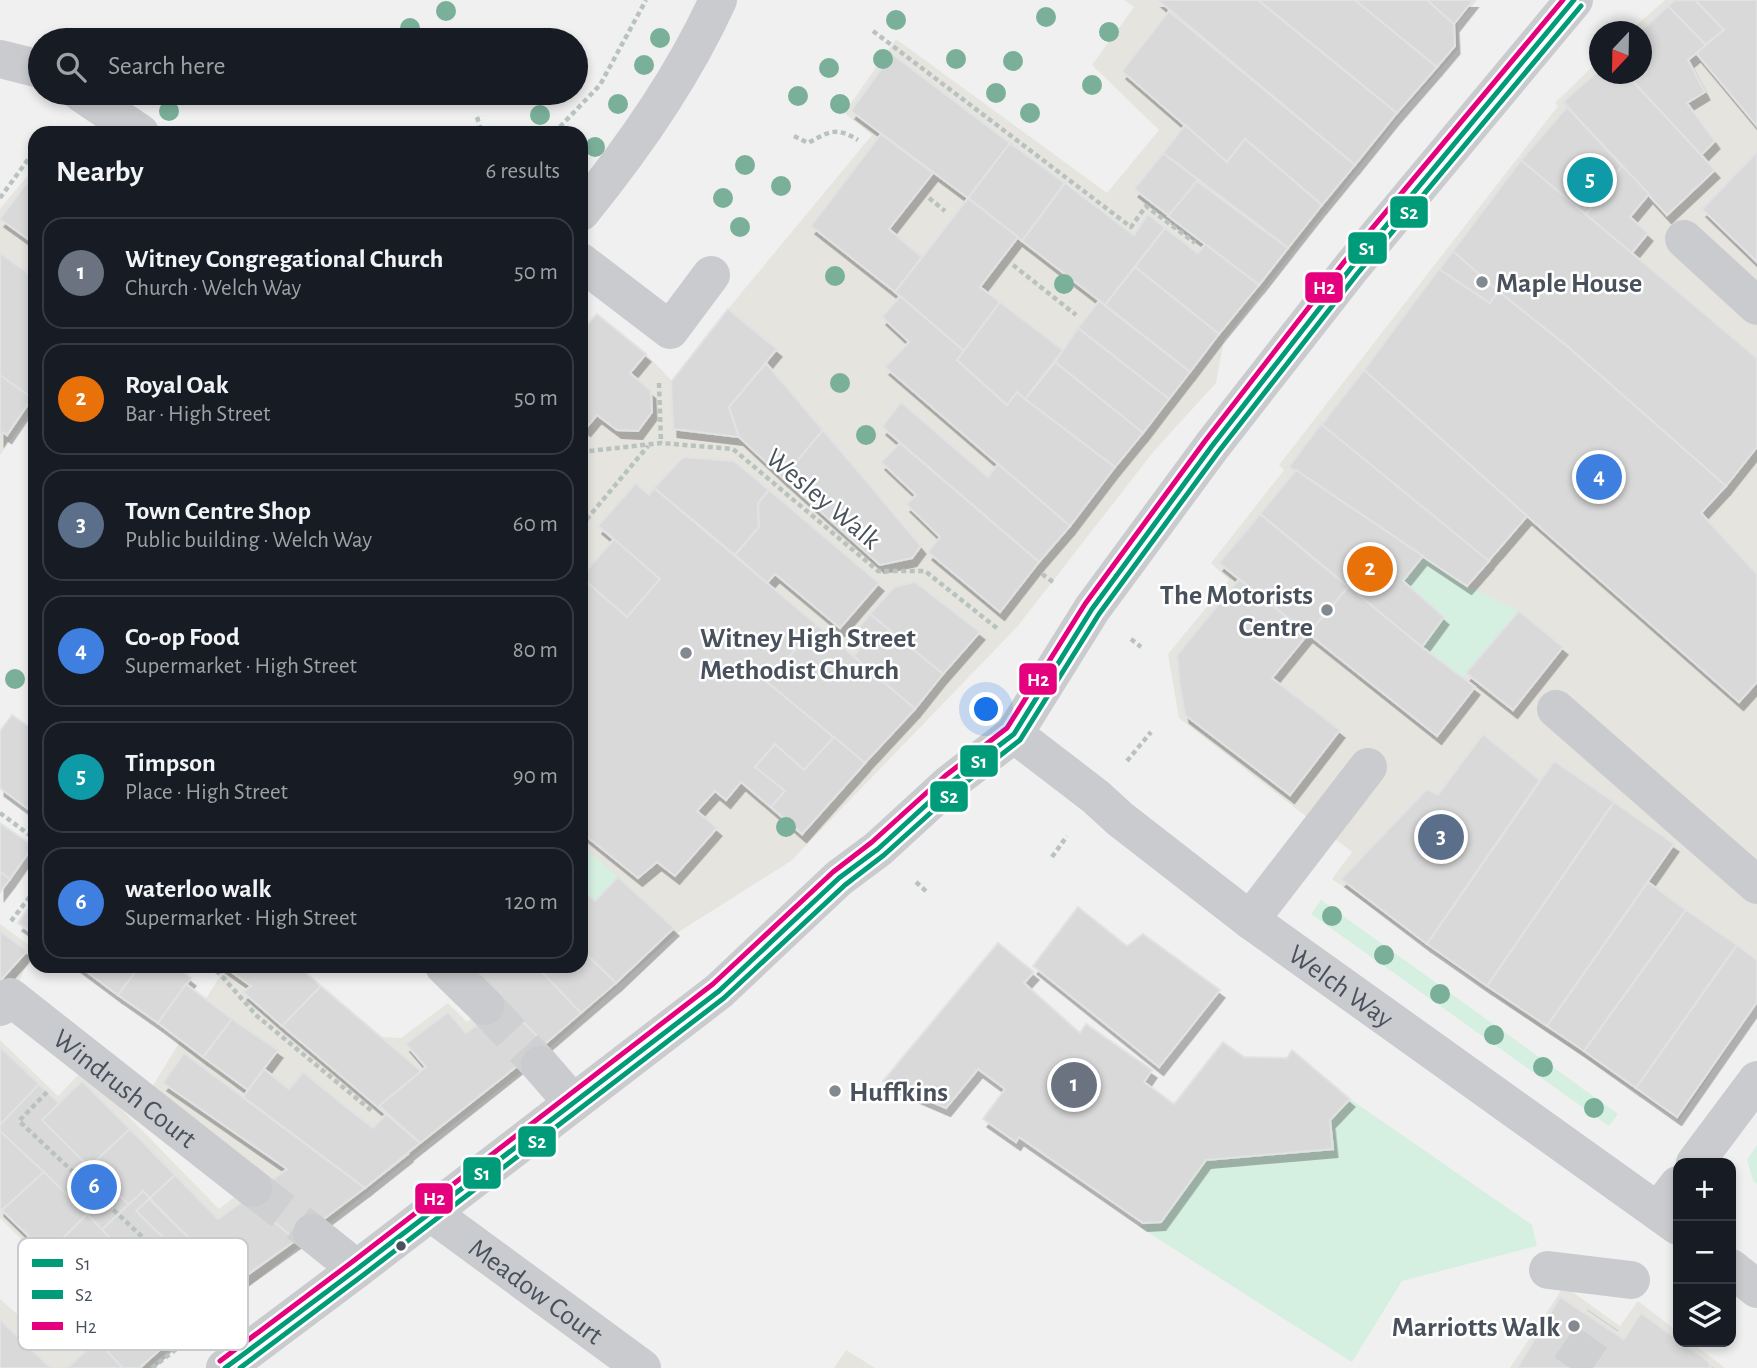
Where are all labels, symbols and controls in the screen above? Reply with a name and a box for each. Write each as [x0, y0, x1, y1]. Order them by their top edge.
north arrow [1589, 21, 1652, 84]
search box [28, 28, 588, 105]
icon: search [52, 48, 90, 86]
text: Search here [108, 53, 226, 79]
pin: 5 [1567, 154, 1613, 206]
text: Nearby [56, 157, 144, 187]
text: 6 results [486, 160, 560, 183]
line badge: S2 [1389, 195, 1429, 229]
text: S2 [1400, 204, 1418, 223]
line badge: S1 [1347, 231, 1388, 265]
text: S1 [1359, 240, 1375, 259]
text: Witney Congregational Church [125, 246, 443, 272]
text: 1 [77, 261, 85, 284]
text: 50 m [514, 261, 558, 284]
place label: Maple House [1496, 270, 1642, 298]
line badge: H2 [1304, 271, 1344, 304]
marker: Maple House [1474, 274, 1490, 290]
text: Church · Welch Way [125, 277, 301, 300]
text: H2 [1313, 279, 1335, 298]
text: Royal Oak [125, 372, 229, 398]
text: 2 [76, 387, 86, 410]
text: 50 m [514, 387, 558, 410]
text: Bar · High Street [125, 403, 270, 426]
street label: Wesley Walk [760, 444, 885, 555]
pin: 4 [1576, 451, 1622, 503]
text: Town Centre Shop [125, 498, 311, 524]
text: 3 [76, 513, 86, 536]
text: 60 m [513, 513, 558, 536]
text: Public building · Welch Way [125, 529, 372, 552]
pin: 2 [1347, 543, 1393, 595]
place label: The Motorists Centre [1160, 582, 1313, 642]
marker: The Motorists Centre [1319, 602, 1335, 618]
text: Co-op Food [125, 624, 240, 650]
place label: Witney High Street Methodist Church [700, 625, 916, 685]
text: 4 [75, 639, 87, 662]
text: 80 m [513, 639, 558, 662]
marker: Witney High Street Methodist Church [678, 645, 694, 661]
text: Supermarket · High Street [125, 655, 357, 678]
line badge: H2 [1018, 662, 1058, 696]
text: H2 [1027, 671, 1049, 690]
your location [969, 692, 1003, 726]
line badge: S1 [959, 744, 999, 778]
text: Timpson [125, 750, 216, 776]
text: S1 [971, 753, 987, 772]
text: 5 [76, 765, 86, 788]
text: 90 m [513, 765, 558, 788]
line badge: S2 [929, 780, 969, 813]
text: Place · High Street [125, 781, 288, 804]
text: S2 [940, 788, 958, 807]
pin: 3 [1418, 811, 1464, 863]
text: waterloo walk [125, 876, 271, 902]
text: 6 [75, 891, 87, 914]
text: 120 m [505, 891, 558, 914]
text: Supermarket · High Street [125, 907, 357, 930]
street label: Welch Way [1283, 940, 1398, 1034]
street label: Windrush Court [47, 1025, 201, 1154]
pin: 1 [1051, 1059, 1097, 1111]
place label: Huffkins [849, 1079, 948, 1107]
marker: Huffkins [827, 1083, 843, 1099]
line badge: S2 [517, 1125, 557, 1158]
text: S2 [528, 1133, 546, 1152]
line badge: S1 [462, 1156, 502, 1190]
map controls [1673, 1158, 1736, 1347]
button: + [1673, 1158, 1736, 1221]
pin: 6 [71, 1161, 117, 1213]
text: S1 [474, 1165, 490, 1184]
line badge: H2 [414, 1182, 454, 1215]
text: H2 [423, 1190, 445, 1209]
button: − [1673, 1221, 1736, 1284]
street label: Meadow Court [463, 1234, 608, 1350]
legend [18, 1238, 248, 1350]
unlabelled marker [394, 1239, 408, 1253]
text: S1 [75, 1255, 91, 1274]
button: layers [1673, 1284, 1736, 1347]
text: S2 [75, 1286, 93, 1305]
place label: Marriotts Walk [1392, 1314, 1560, 1342]
text: H2 [75, 1318, 97, 1337]
marker: Marriotts Walk [1566, 1318, 1582, 1334]

